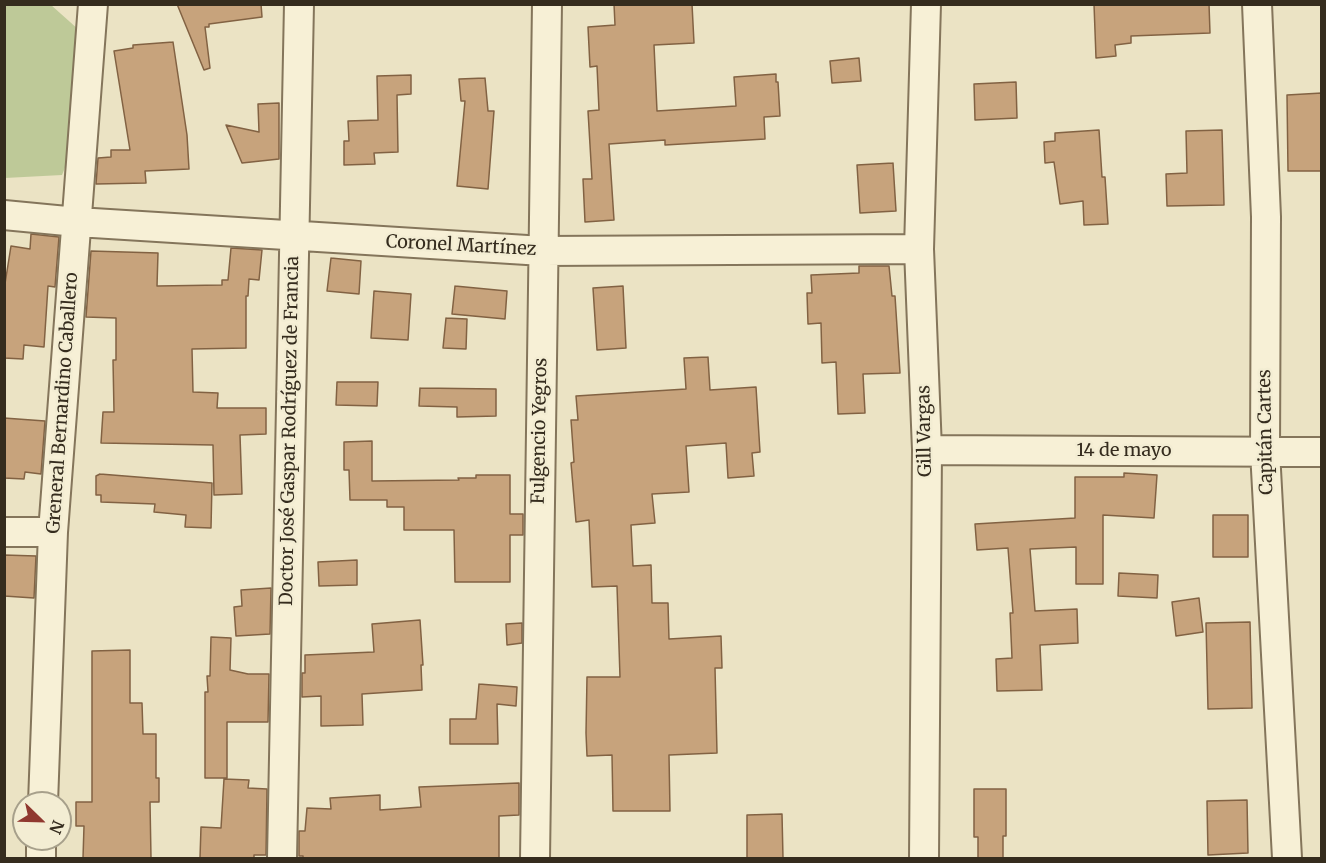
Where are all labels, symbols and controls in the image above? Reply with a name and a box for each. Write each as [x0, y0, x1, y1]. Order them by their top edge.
street label: Coronel Martínez [385, 231, 537, 261]
street label: Doctor José Gaspar Rodríguez de Francia [276, 256, 304, 606]
street label: Greneral Bernardino Caballero [43, 272, 83, 534]
street label: Fulgencio Yegros [528, 358, 552, 504]
street label: Capitán Cartes [1254, 369, 1278, 495]
street label: Gill Vargas [913, 385, 937, 477]
street label: 14 de mayo [1076, 440, 1172, 462]
north arrow [12, 791, 72, 851]
text: N [45, 818, 68, 837]

